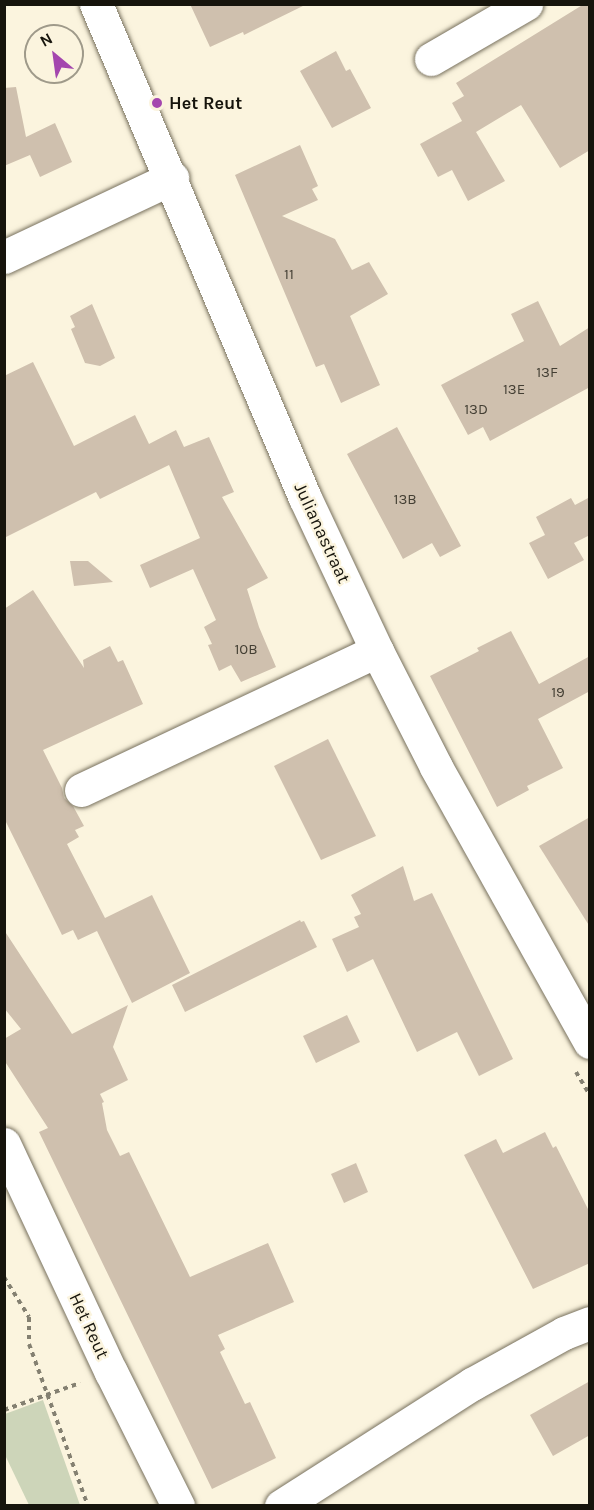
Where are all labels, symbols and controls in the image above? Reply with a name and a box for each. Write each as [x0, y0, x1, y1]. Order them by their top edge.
north arrow [24, 24, 84, 84]
text: N [36, 28, 56, 51]
place label: Het Reut [169, 92, 242, 114]
marker: Het Reut [150, 96, 164, 110]
house number: 11 [284, 266, 294, 284]
house number: 13F [536, 364, 558, 382]
house number: 13E [503, 381, 525, 399]
house number: 13D [464, 401, 488, 419]
street label: Julianastraat [289, 479, 355, 587]
house number: 13B [393, 491, 417, 509]
house number: 10B [234, 641, 258, 659]
house number: 19 [551, 684, 565, 702]
street label: Het Reut [64, 1290, 114, 1362]

